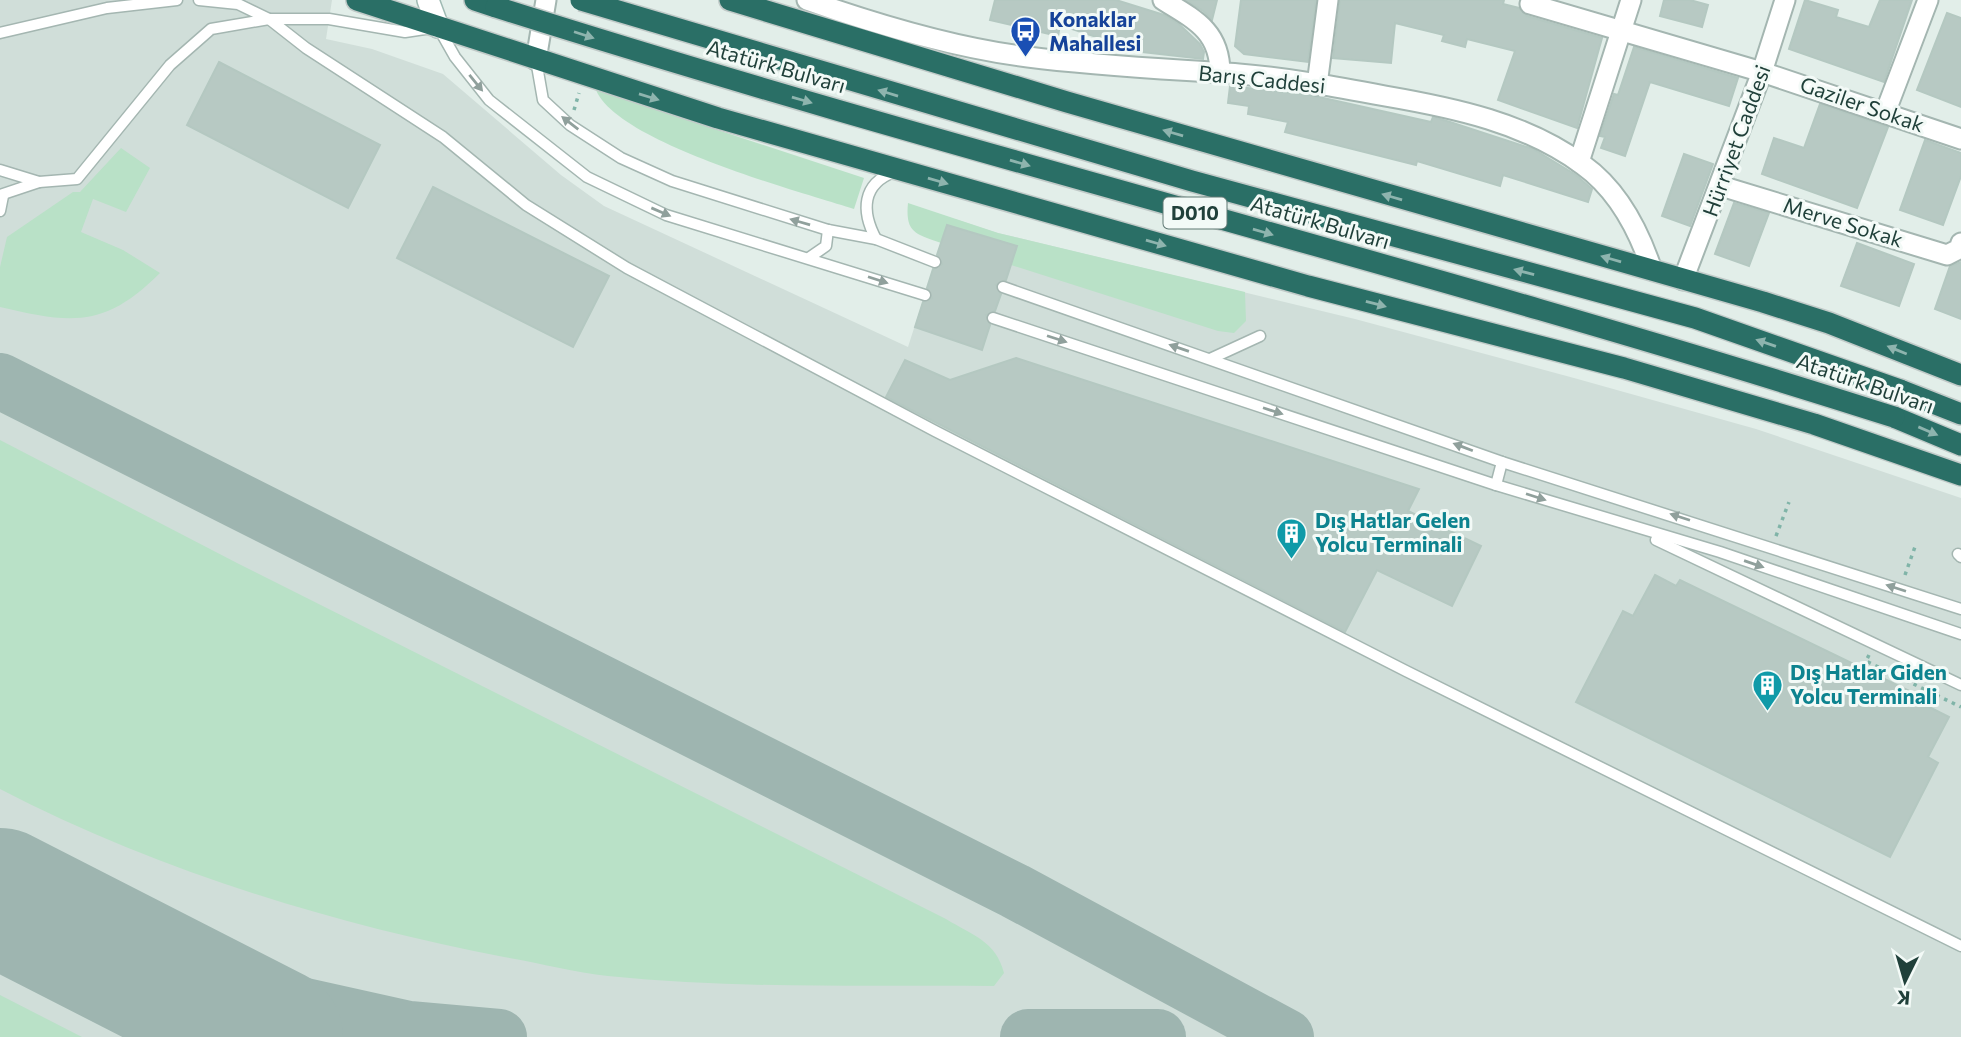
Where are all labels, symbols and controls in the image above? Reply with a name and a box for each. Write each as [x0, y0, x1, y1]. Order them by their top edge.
place label: Konaklar Mahallesi [1049, 6, 1141, 55]
bus stop icon: Konaklar Mahallesi [1009, 15, 1043, 59]
one-way arrow [574, 30, 595, 41]
street label: Atatürk Bulvarı [704, 34, 849, 97]
street label: Barış Caddesi [1197, 59, 1327, 98]
street label: Hürriyet Caddesi [1697, 61, 1775, 220]
street label: Gaziler Sokak [1797, 71, 1928, 137]
one-way arrow [468, 75, 483, 92]
one-way arrow [878, 87, 899, 97]
one-way arrow [638, 92, 659, 102]
one-way arrow [791, 95, 813, 106]
one-way arrow [561, 116, 579, 131]
one-way arrow [1163, 128, 1184, 138]
one-way arrow [1010, 159, 1031, 169]
one-way arrow [927, 177, 948, 187]
street label: Atatürk Bulvarı [1248, 190, 1393, 253]
one-way arrow [1381, 191, 1402, 201]
street label: Merve Sokak [1781, 192, 1906, 252]
road number: D010 [1164, 197, 1226, 228]
one-way arrow [651, 206, 671, 218]
one-way arrow [789, 216, 810, 226]
one-way arrow [1252, 227, 1274, 238]
one-way arrow [1146, 239, 1167, 249]
one-way arrow [1600, 253, 1621, 263]
one-way arrow [1513, 266, 1535, 277]
one-way arrow [868, 275, 889, 286]
one-way arrow [1365, 299, 1387, 310]
one-way arrow [1047, 335, 1068, 345]
one-way arrow [1755, 337, 1776, 348]
one-way arrow [1169, 342, 1190, 353]
one-way arrow [1887, 344, 1908, 355]
street label: Atatürk Bulvarı [1794, 347, 1937, 418]
one-way arrow [1263, 406, 1284, 417]
one-way arrow [1917, 426, 1938, 437]
one-way arrow [1453, 441, 1474, 452]
one-way arrow [1526, 493, 1547, 503]
place label: Dış Hatlar Gelen Yolcu Terminali [1315, 507, 1471, 556]
one-way arrow [1669, 511, 1690, 522]
building icon: Dış Hatlar Gelen Yolcu Terminali [1275, 516, 1309, 560]
one-way arrow [1743, 559, 1764, 570]
one-way arrow [1885, 582, 1906, 593]
place label: Dış Hatlar Giden Yolcu Terminali [1790, 659, 1947, 708]
building icon: Dış Hatlar Giden Yolcu Terminali [1750, 668, 1784, 712]
north arrow [1870, 946, 1940, 1016]
text: K [1896, 986, 1911, 1010]

